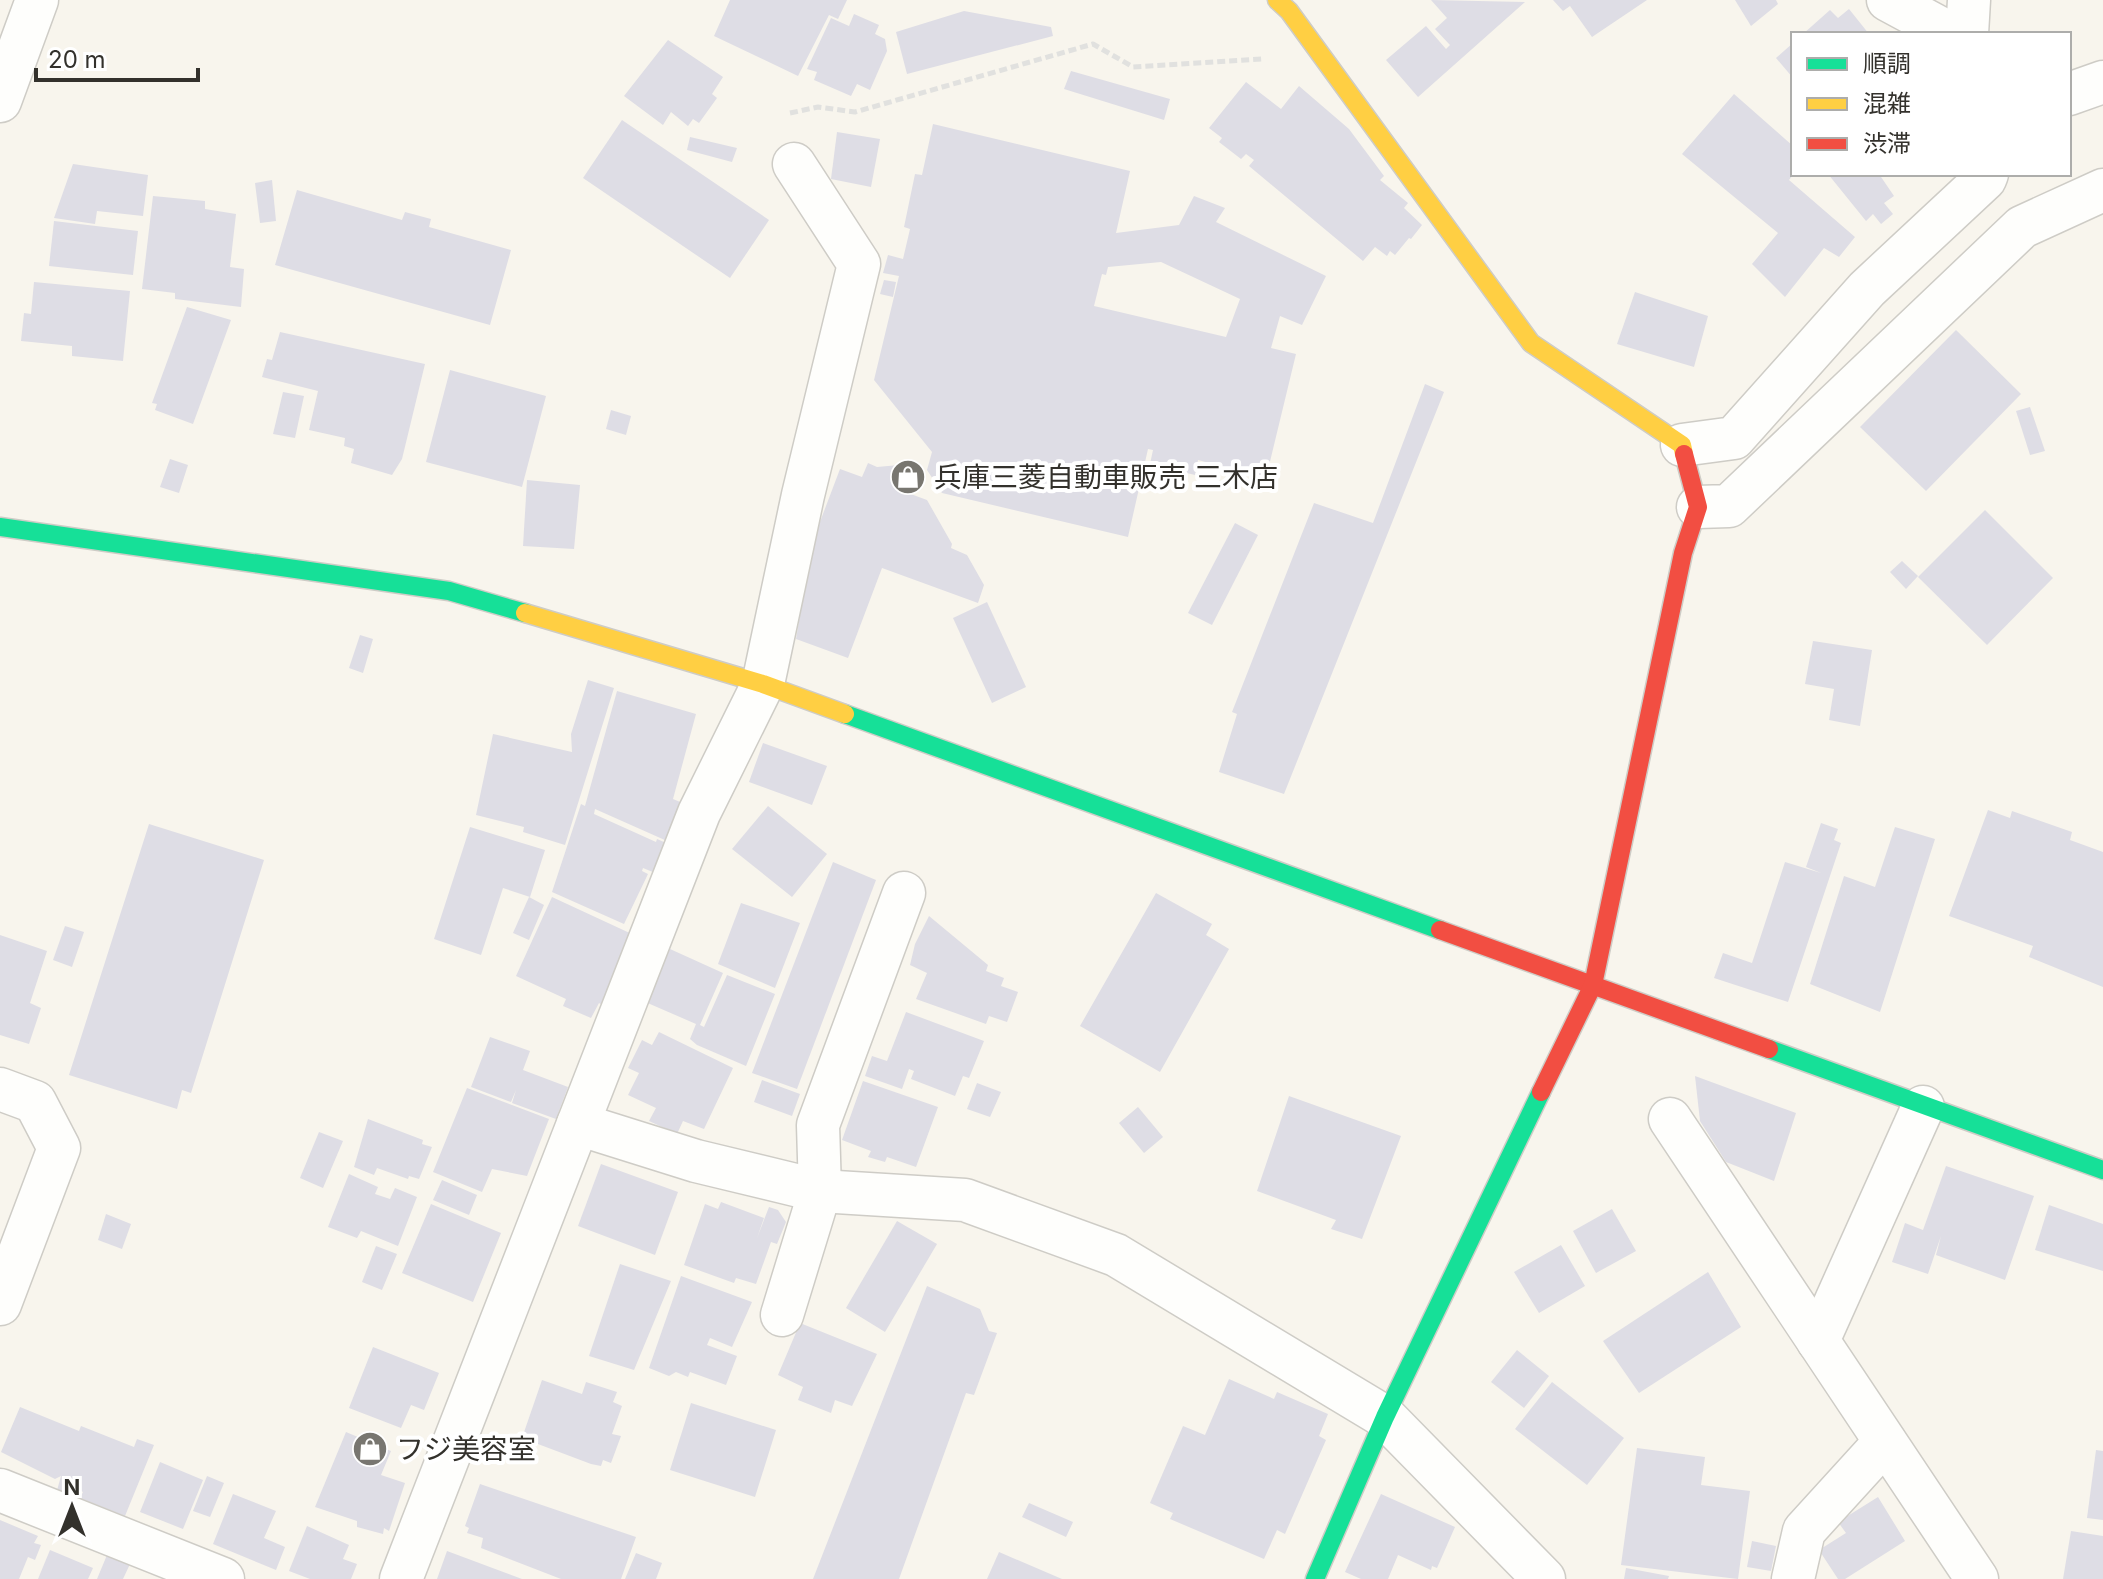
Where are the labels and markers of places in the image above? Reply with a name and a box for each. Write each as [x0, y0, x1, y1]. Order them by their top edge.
shop icon: 兵庫三菱自動車販売 三木店 [889, 458, 927, 496]
place label: 兵庫三菱自動車販売 三木店 [934, 460, 1278, 494]
shop icon: フジ美容室 [351, 1430, 389, 1468]
place label: フジ美容室 [396, 1432, 536, 1466]

